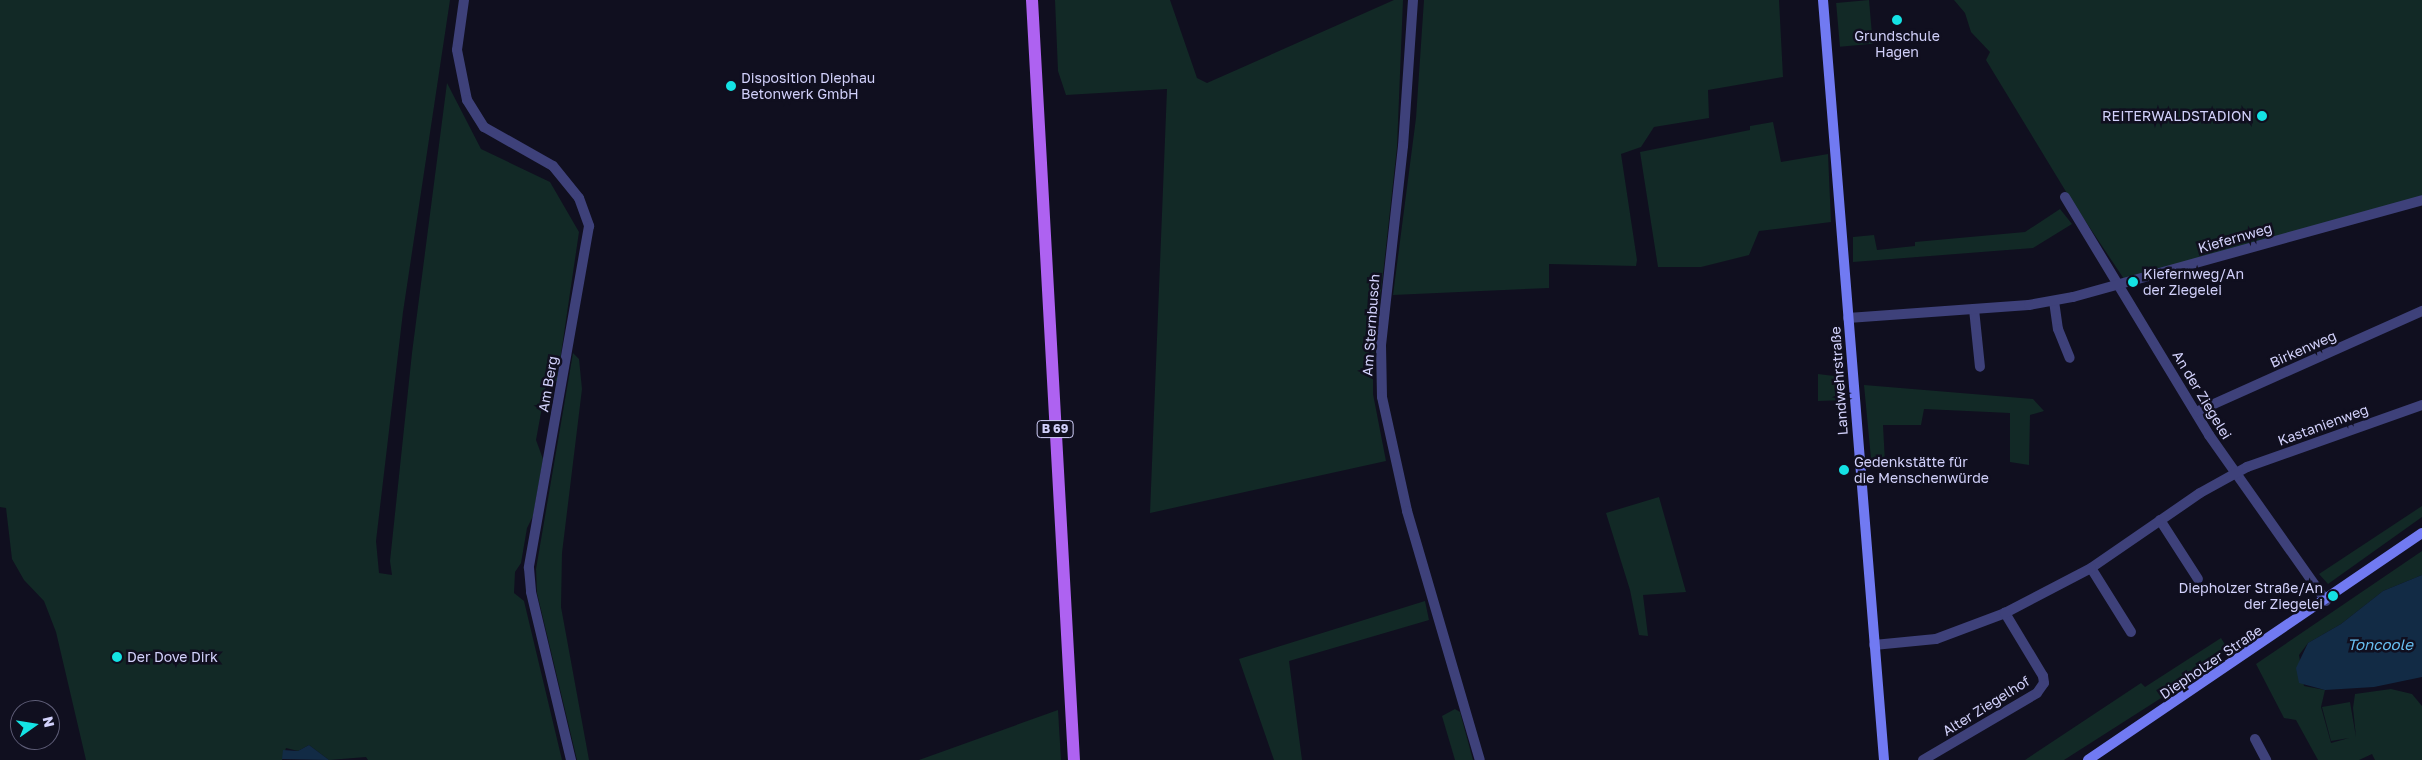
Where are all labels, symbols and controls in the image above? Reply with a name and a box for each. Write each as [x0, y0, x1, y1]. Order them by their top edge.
marker: Grundschule Hagen [1891, 14, 1903, 26]
place label: Grundschule Hagen [1854, 28, 1940, 60]
place label: Disposition Diephau Betonwerk GmbH [741, 70, 875, 102]
marker: Disposition Diephau Betonwerk GmbH [725, 80, 737, 92]
place label: REITERWALDSTADION [2102, 108, 2252, 124]
marker: REITERWALDSTADION [2256, 110, 2268, 122]
street label: Kiefernweg [2196, 219, 2274, 257]
place label: Kiefernweg/An der Ziegelei [2143, 266, 2244, 298]
street label: Am Sternbusch [1359, 273, 1383, 377]
marker: Kiefernweg/An der Ziegelei [2127, 276, 2139, 288]
street label: Landwehrstraße [1827, 326, 1851, 436]
street label: Birkenweg [2267, 327, 2339, 371]
street label: An der Ziegelei [2169, 348, 2235, 442]
street label: Am Berg [535, 355, 561, 413]
street label: Kastanienweg [2275, 401, 2371, 449]
road number: B 69 [1036, 419, 1074, 438]
place label: Gedenkstätte für die Menschenwürde [1854, 454, 1989, 487]
marker: Gedenkstätte für die Menschenwürde [1838, 464, 1850, 476]
place label: Diepholzer Straße/An der Ziegelei [2178, 580, 2323, 612]
marker: Diepholzer Straße/An der Ziegelei [2327, 590, 2339, 602]
street label: Diepholzer Straße [2157, 622, 2265, 702]
water label: Toncoole [2347, 636, 2413, 654]
place label: Der Dove Dirk [127, 649, 218, 665]
marker: Der Dove Dirk [111, 651, 123, 663]
street label: Alter Ziegelhof [1939, 673, 2033, 739]
north arrow [10, 700, 60, 750]
text: N [40, 715, 59, 729]

